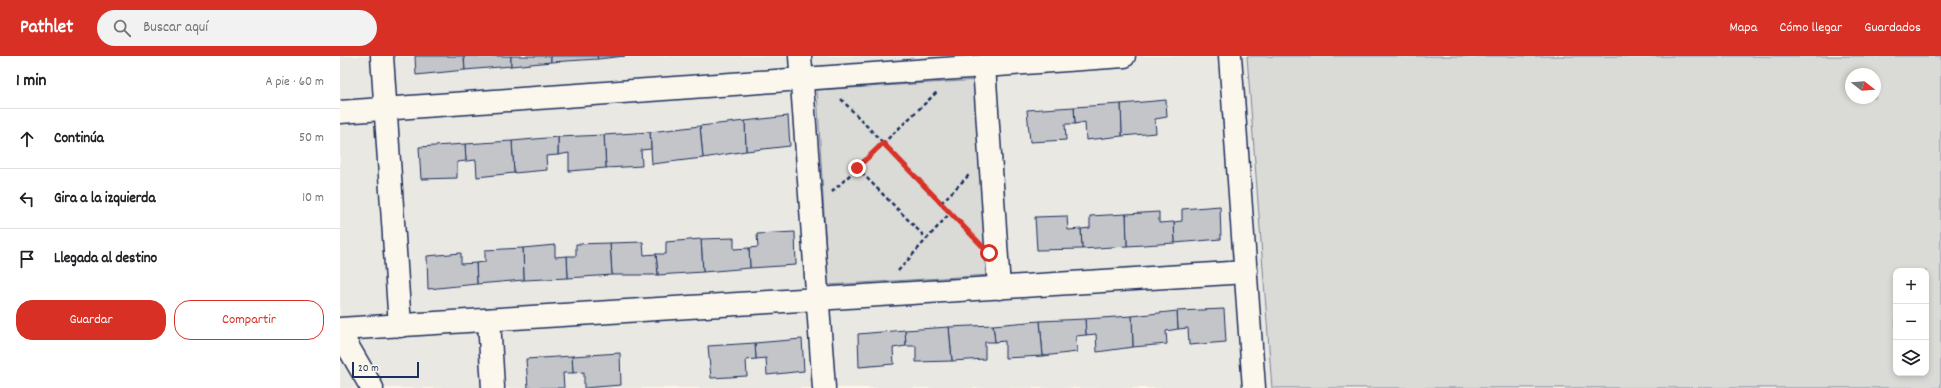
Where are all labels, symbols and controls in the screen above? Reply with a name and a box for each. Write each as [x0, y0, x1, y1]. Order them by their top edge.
search box [97, 10, 377, 46]
text: Pathlet [20, 15, 73, 42]
icon: search [111, 17, 133, 39]
text: Buscar aquí [143, 17, 208, 39]
text: Mapa [1730, 18, 1757, 38]
text: Cómo llegar [1779, 18, 1842, 38]
text: Guardados [1864, 18, 1921, 38]
north arrow [1845, 68, 1881, 104]
text: 1 min [16, 70, 46, 94]
text: A pie · 60 m [266, 73, 324, 92]
icon: ahead [16, 128, 38, 150]
text: Continúa [54, 128, 104, 150]
text: 50 m [299, 129, 324, 148]
route end [848, 159, 866, 177]
icon: left [16, 188, 38, 210]
text: Gira a la izquierda [54, 188, 155, 210]
text: 10 m [302, 189, 324, 208]
route start [980, 244, 998, 262]
icon: arrive [16, 248, 38, 270]
text: Llegada al destino [54, 248, 157, 270]
map controls [1893, 268, 1929, 376]
button: + [1893, 268, 1929, 304]
button: Guardar [16, 300, 166, 340]
button: Compartir [174, 300, 324, 340]
button: − [1893, 304, 1929, 340]
button: layers [1893, 340, 1929, 376]
scale bar [352, 360, 419, 379]
text: 20 m [358, 361, 379, 377]

